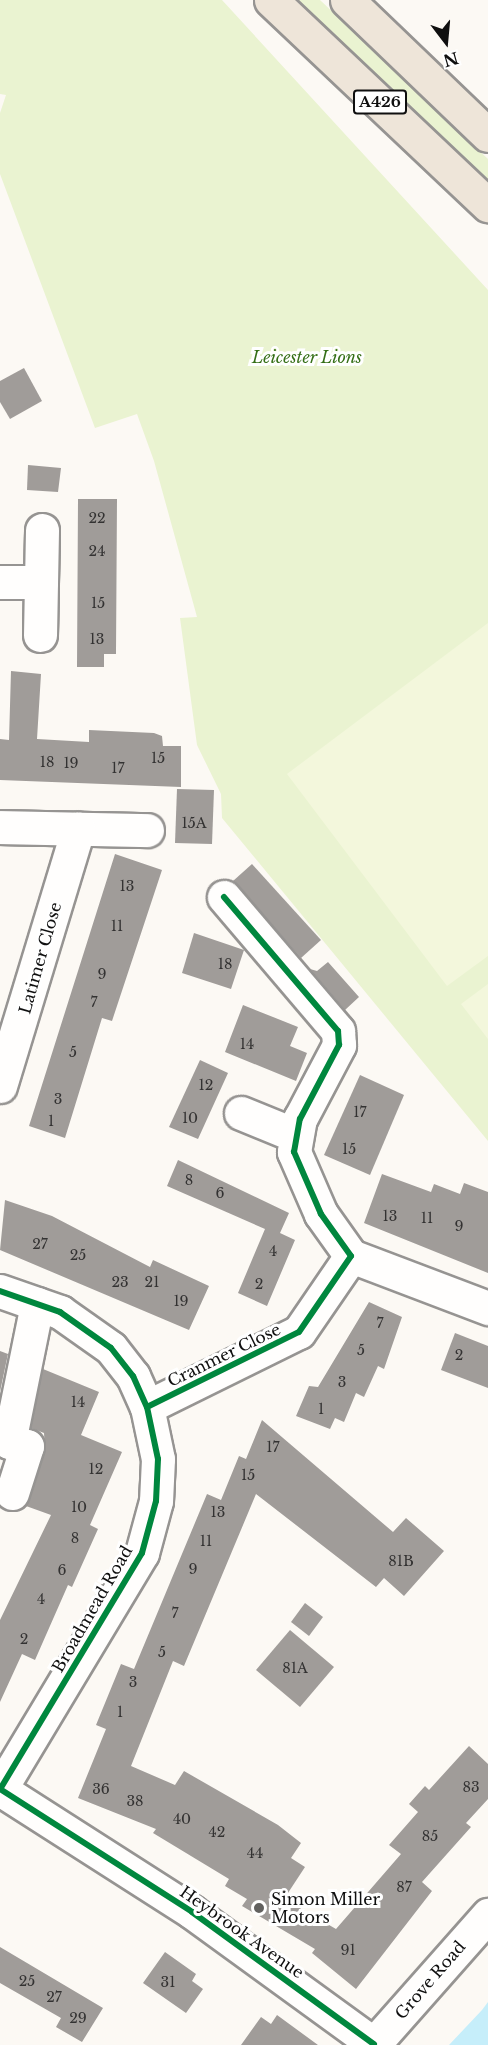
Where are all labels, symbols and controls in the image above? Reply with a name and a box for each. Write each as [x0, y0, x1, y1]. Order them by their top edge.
north arrow [416, 12, 476, 72]
text: N [441, 48, 461, 71]
road number: A426 [353, 90, 407, 114]
park label: Leicester Lions [252, 347, 362, 367]
house number: 22 [88, 510, 106, 526]
house number: 24 [89, 543, 105, 559]
house number: 15 [91, 595, 105, 611]
house number: 13 [90, 631, 104, 647]
house number: 15 [151, 750, 165, 766]
house number: 18 [40, 754, 54, 770]
house number: 19 [63, 755, 79, 771]
house number: 17 [111, 760, 125, 776]
house number: 15A [181, 815, 207, 831]
house number: 13 [120, 878, 134, 894]
street label: Latimer Close [15, 900, 65, 1016]
house number: 11 [111, 918, 123, 934]
house number: 18 [218, 956, 232, 972]
house number: 9 [97, 966, 107, 982]
house number: 7 [90, 994, 98, 1010]
house number: 14 [240, 1036, 254, 1052]
house number: 5 [69, 1044, 77, 1060]
house number: 12 [199, 1077, 213, 1093]
house number: 3 [54, 1091, 62, 1107]
house number: 17 [353, 1104, 367, 1120]
house number: 10 [182, 1110, 198, 1126]
house number: 1 [48, 1113, 54, 1129]
house number: 15 [342, 1141, 356, 1157]
house number: 8 [185, 1172, 193, 1188]
house number: 6 [215, 1185, 225, 1201]
house number: 13 [383, 1208, 397, 1224]
house number: 11 [421, 1210, 433, 1226]
house number: 9 [454, 1218, 464, 1234]
house number: 27 [32, 1236, 48, 1252]
house number: 4 [269, 1243, 277, 1259]
house number: 25 [70, 1247, 86, 1263]
house number: 23 [111, 1274, 129, 1290]
house number: 21 [145, 1274, 159, 1290]
house number: 2 [255, 1276, 263, 1292]
house number: 19 [173, 1293, 189, 1309]
house number: 7 [376, 1315, 384, 1331]
street label: Cranmer Close [164, 1319, 284, 1391]
house number: 5 [357, 1342, 365, 1358]
house number: 2 [455, 1347, 463, 1363]
house number: 3 [338, 1374, 346, 1390]
house number: 14 [71, 1394, 85, 1410]
house number: 1 [318, 1401, 324, 1417]
house number: 17 [266, 1439, 280, 1455]
house number: 12 [89, 1461, 103, 1477]
house number: 15 [241, 1467, 255, 1483]
house number: 10 [71, 1499, 87, 1515]
house number: 13 [211, 1504, 225, 1520]
house number: 8 [71, 1530, 79, 1546]
house number: 11 [200, 1533, 212, 1549]
street label: Broadmead Road [48, 1542, 136, 1676]
house number: 81B [388, 1553, 414, 1569]
house number: 9 [188, 1561, 198, 1577]
house number: 6 [57, 1562, 67, 1578]
house number: 4 [37, 1591, 45, 1607]
house number: 7 [171, 1605, 179, 1621]
house number: 2 [20, 1631, 28, 1647]
house number: 5 [158, 1644, 166, 1660]
house number: 81A [282, 1660, 308, 1676]
house number: 3 [129, 1674, 137, 1690]
house number: 1 [117, 1704, 123, 1720]
house number: 83 [462, 1779, 480, 1795]
house number: 36 [92, 1781, 110, 1797]
house number: 38 [126, 1793, 144, 1809]
house number: 40 [173, 1811, 191, 1827]
house number: 42 [209, 1824, 225, 1840]
house number: 85 [422, 1828, 438, 1844]
house number: 44 [247, 1845, 263, 1861]
house number: 87 [396, 1879, 412, 1895]
street label: Heybrook Avenue [176, 1882, 308, 1982]
place label: Simon Miller Motors [271, 1889, 380, 1927]
marker: Simon Miller Motors [252, 1901, 266, 1915]
street label: Grove Road [391, 1937, 469, 2023]
house number: 91 [340, 1942, 356, 1958]
house number: 25 [19, 1973, 35, 1989]
house number: 31 [161, 1974, 175, 1990]
house number: 27 [46, 1989, 62, 2005]
house number: 29 [69, 2010, 87, 2026]

